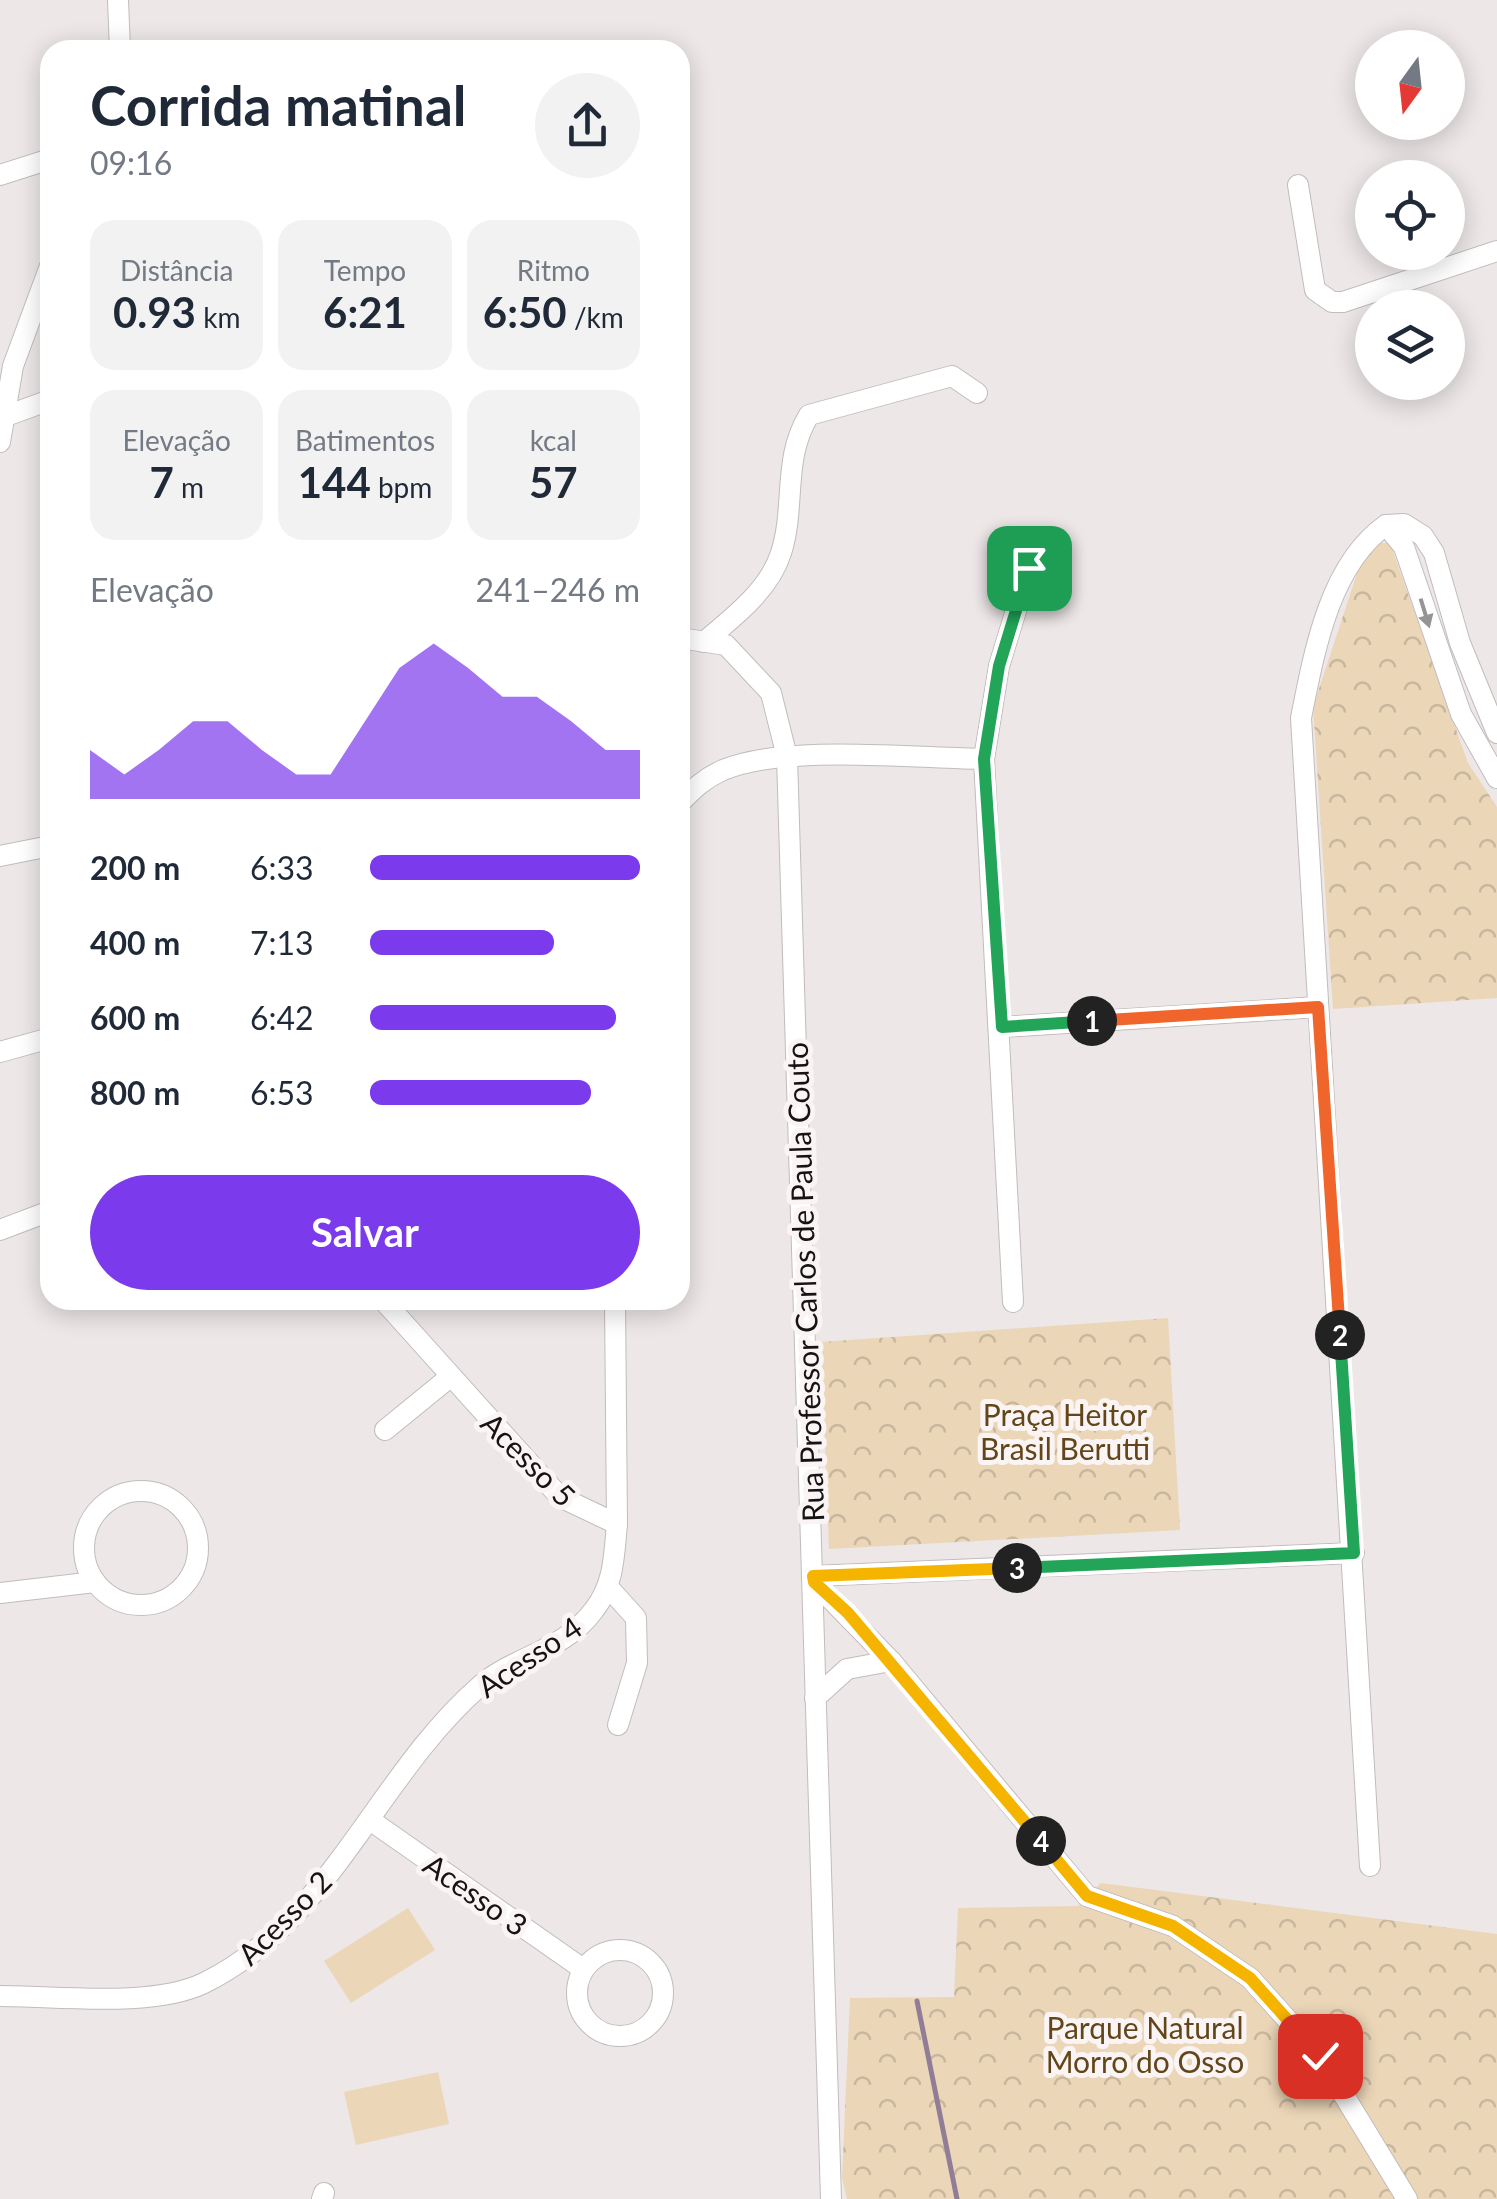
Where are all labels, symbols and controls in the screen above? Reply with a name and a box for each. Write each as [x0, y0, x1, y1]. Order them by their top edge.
north arrow [1355, 30, 1465, 140]
map controls [1355, 30, 1465, 400]
text: Corrida matinal [90, 72, 466, 138]
button: share [535, 73, 640, 178]
text: 09:16 [90, 143, 172, 182]
button: locate [1355, 160, 1465, 270]
text: Distância [120, 253, 233, 287]
text: Tempo [324, 253, 406, 287]
text: Ritmo [517, 253, 590, 287]
text: 0.93 [113, 287, 196, 337]
text: 6:21 [323, 287, 407, 337]
text: 6:50 [483, 287, 567, 337]
button: layers [1355, 290, 1465, 400]
text: km [196, 300, 240, 334]
text: /km [567, 300, 624, 334]
text: Elevação [122, 423, 231, 457]
text: Batimentos [295, 423, 435, 457]
text: kcal [530, 423, 577, 457]
text: 7 [149, 457, 174, 507]
text: 144 [298, 457, 371, 507]
text: 57 [529, 457, 578, 507]
text: m [174, 470, 204, 504]
text: bpm [371, 470, 432, 504]
pin [987, 526, 1072, 611]
icon: arrive [1002, 541, 1057, 596]
text: Elevação [90, 570, 214, 609]
text: 241–246 m [476, 570, 640, 609]
one-way arrow [1418, 598, 1433, 628]
text: 200 m [90, 848, 180, 887]
text: 6:33 [250, 848, 314, 887]
text: 400 m [90, 923, 180, 962]
text: 7:13 [250, 923, 314, 962]
pin: 1 [1067, 996, 1117, 1046]
text: 600 m [90, 998, 180, 1037]
text: 6:42 [250, 998, 314, 1037]
text: 1 [1084, 1004, 1100, 1038]
street label: Rua Professor Carlos de Paula Couto [778, 1042, 830, 1522]
text: 800 m [90, 1073, 180, 1112]
text: 6:53 [250, 1073, 314, 1112]
button: Salvar [90, 1175, 640, 1290]
pin: 2 [1315, 1310, 1365, 1360]
text: 2 [1332, 1318, 1348, 1352]
park label: Praça Heitor Brasil Berutti [980, 1396, 1150, 1466]
street label: Acesso 5 [475, 1405, 583, 1513]
pin: 3 [992, 1543, 1042, 1593]
text: 3 [1009, 1551, 1025, 1585]
street label: Acesso 4 [470, 1608, 588, 1704]
pin: 4 [1016, 1816, 1066, 1866]
text: 4 [1033, 1824, 1049, 1858]
street label: Acesso 3 [417, 1845, 535, 1943]
street label: Acesso 2 [230, 1863, 338, 1971]
park label: Parque Natural Morro do Osso [1046, 2009, 1244, 2079]
pin [1278, 2014, 1363, 2099]
icon: check [1293, 2029, 1348, 2084]

